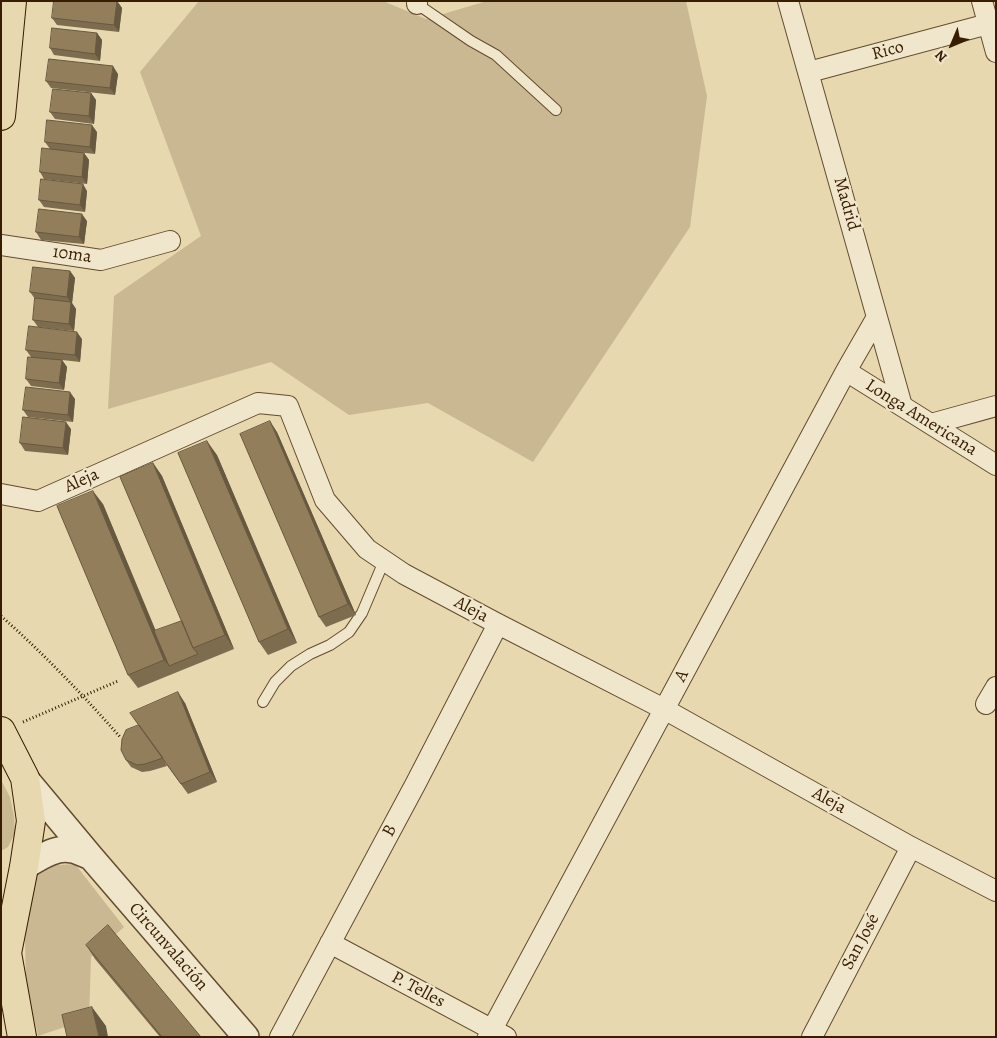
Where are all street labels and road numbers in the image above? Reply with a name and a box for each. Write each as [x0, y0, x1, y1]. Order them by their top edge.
street label: Rico [870, 36, 906, 66]
street label: Madrid [828, 175, 864, 233]
street label: 10ma [51, 242, 93, 268]
street label: Longa Americana [861, 375, 981, 461]
street label: Aleja [61, 464, 103, 498]
street label: Aleja [450, 592, 492, 628]
street label: A [670, 666, 694, 686]
street label: Aleja [808, 783, 850, 819]
street label: B [378, 821, 402, 841]
street label: Circunvalación [124, 898, 212, 996]
street label: San José [837, 910, 885, 974]
street label: P. Telles [388, 967, 448, 1013]

